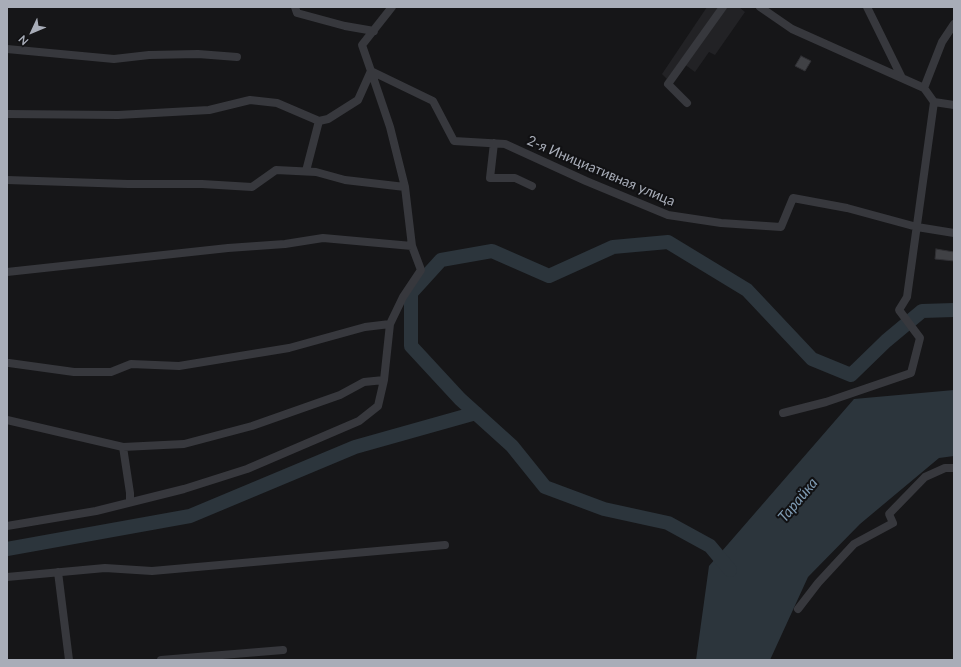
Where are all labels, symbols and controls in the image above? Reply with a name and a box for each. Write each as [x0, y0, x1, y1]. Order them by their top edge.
north arrow [12, 12, 52, 52]
text: N [15, 33, 31, 48]
street label: 2-я Инициативная улица [524, 132, 678, 210]
water label: Тарайка [774, 474, 822, 526]

